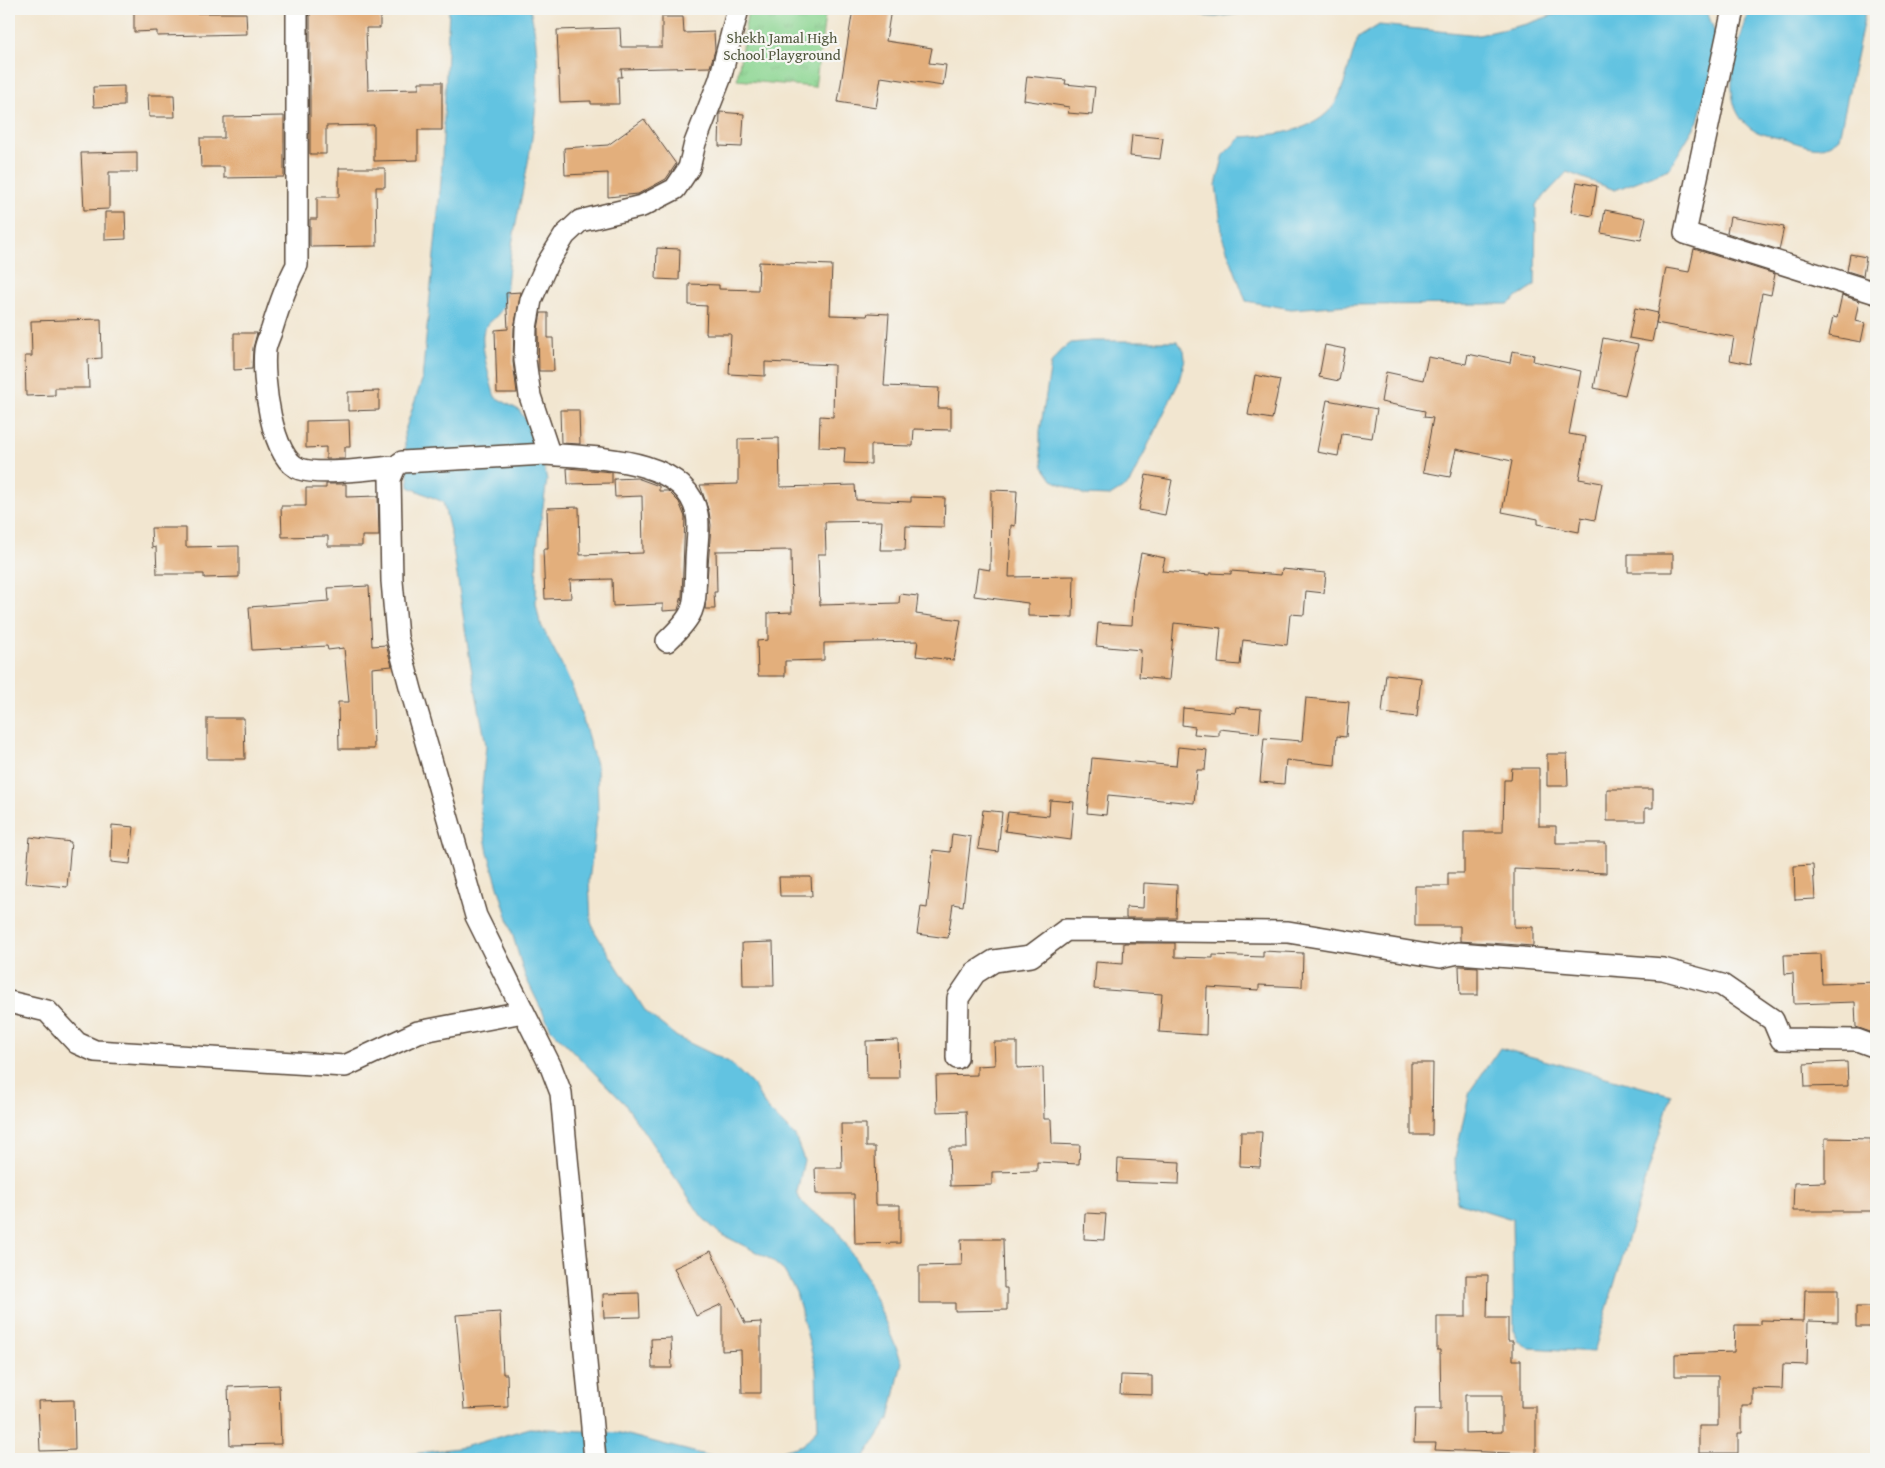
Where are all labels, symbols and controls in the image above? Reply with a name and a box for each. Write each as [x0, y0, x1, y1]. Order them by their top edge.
park label: Shekh Jamal High School Playground [723, 27, 841, 65]

